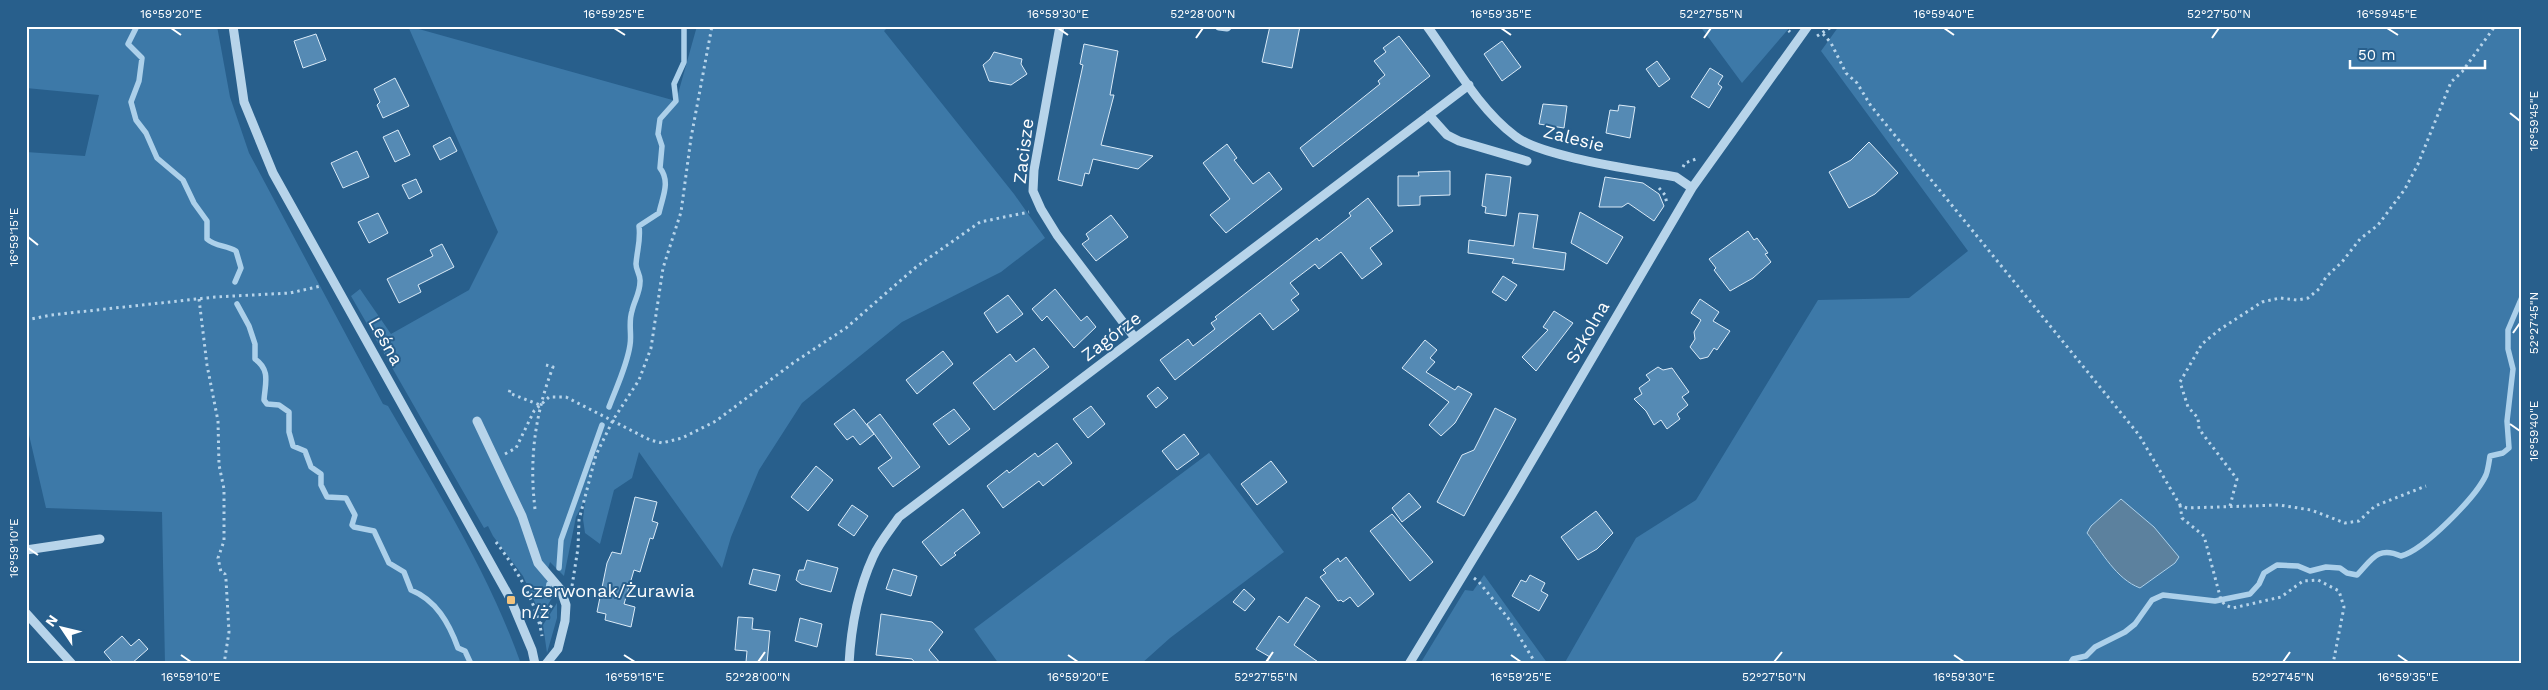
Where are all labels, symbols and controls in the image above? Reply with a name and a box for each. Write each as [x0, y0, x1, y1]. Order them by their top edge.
text: 16°59'20"E [140, 7, 202, 21]
text: 16°59'25"E [583, 7, 645, 21]
text: 16°59'30"E [1027, 7, 1089, 21]
text: 52°28'00"N [1170, 7, 1236, 21]
text: 16°59'35"E [1470, 7, 1532, 21]
text: 52°27'55"N [1679, 7, 1743, 21]
text: 16°59'40"E [1914, 7, 1975, 21]
text: 52°27'50"N [2187, 7, 2251, 21]
text: 16°59'45"E [2357, 7, 2418, 21]
scale bar [2350, 38, 2486, 70]
text: 50 m [2358, 46, 2395, 64]
text: 16°59'45"E [2527, 90, 2541, 151]
street label: Zacisze [1009, 117, 1037, 185]
street label: Zalesie [1541, 120, 1607, 156]
text: 16°59'15"E [7, 207, 21, 266]
text: 52°27'45"N [2527, 292, 2541, 354]
street label: Szkolna [1561, 297, 1613, 367]
street label: Zagórze [1077, 307, 1145, 365]
street label: Leśna [364, 313, 408, 369]
text: 16°59'40"E [2527, 400, 2541, 461]
text: 16°59'10"E [7, 518, 21, 578]
place label: Czerwonak/Żurawia n/ż [521, 580, 695, 622]
marker: Czerwonak/Żurawia n/ż [505, 594, 517, 606]
north arrow [38, 602, 88, 652]
text: N [42, 612, 61, 629]
text: 16°59'10"E [161, 670, 221, 684]
text: 16°59'15"E [606, 670, 665, 684]
text: 52°28'00"N [725, 670, 791, 684]
text: 16°59'20"E [1047, 670, 1109, 684]
text: 52°27'55"N [1234, 670, 1298, 684]
text: 16°59'25"E [1490, 670, 1552, 684]
text: 52°27'50"N [1742, 670, 1806, 684]
text: 16°59'30"E [1933, 670, 1995, 684]
text: 52°27'45"N [2252, 670, 2314, 684]
text: 16°59'35"E [2377, 670, 2439, 684]

